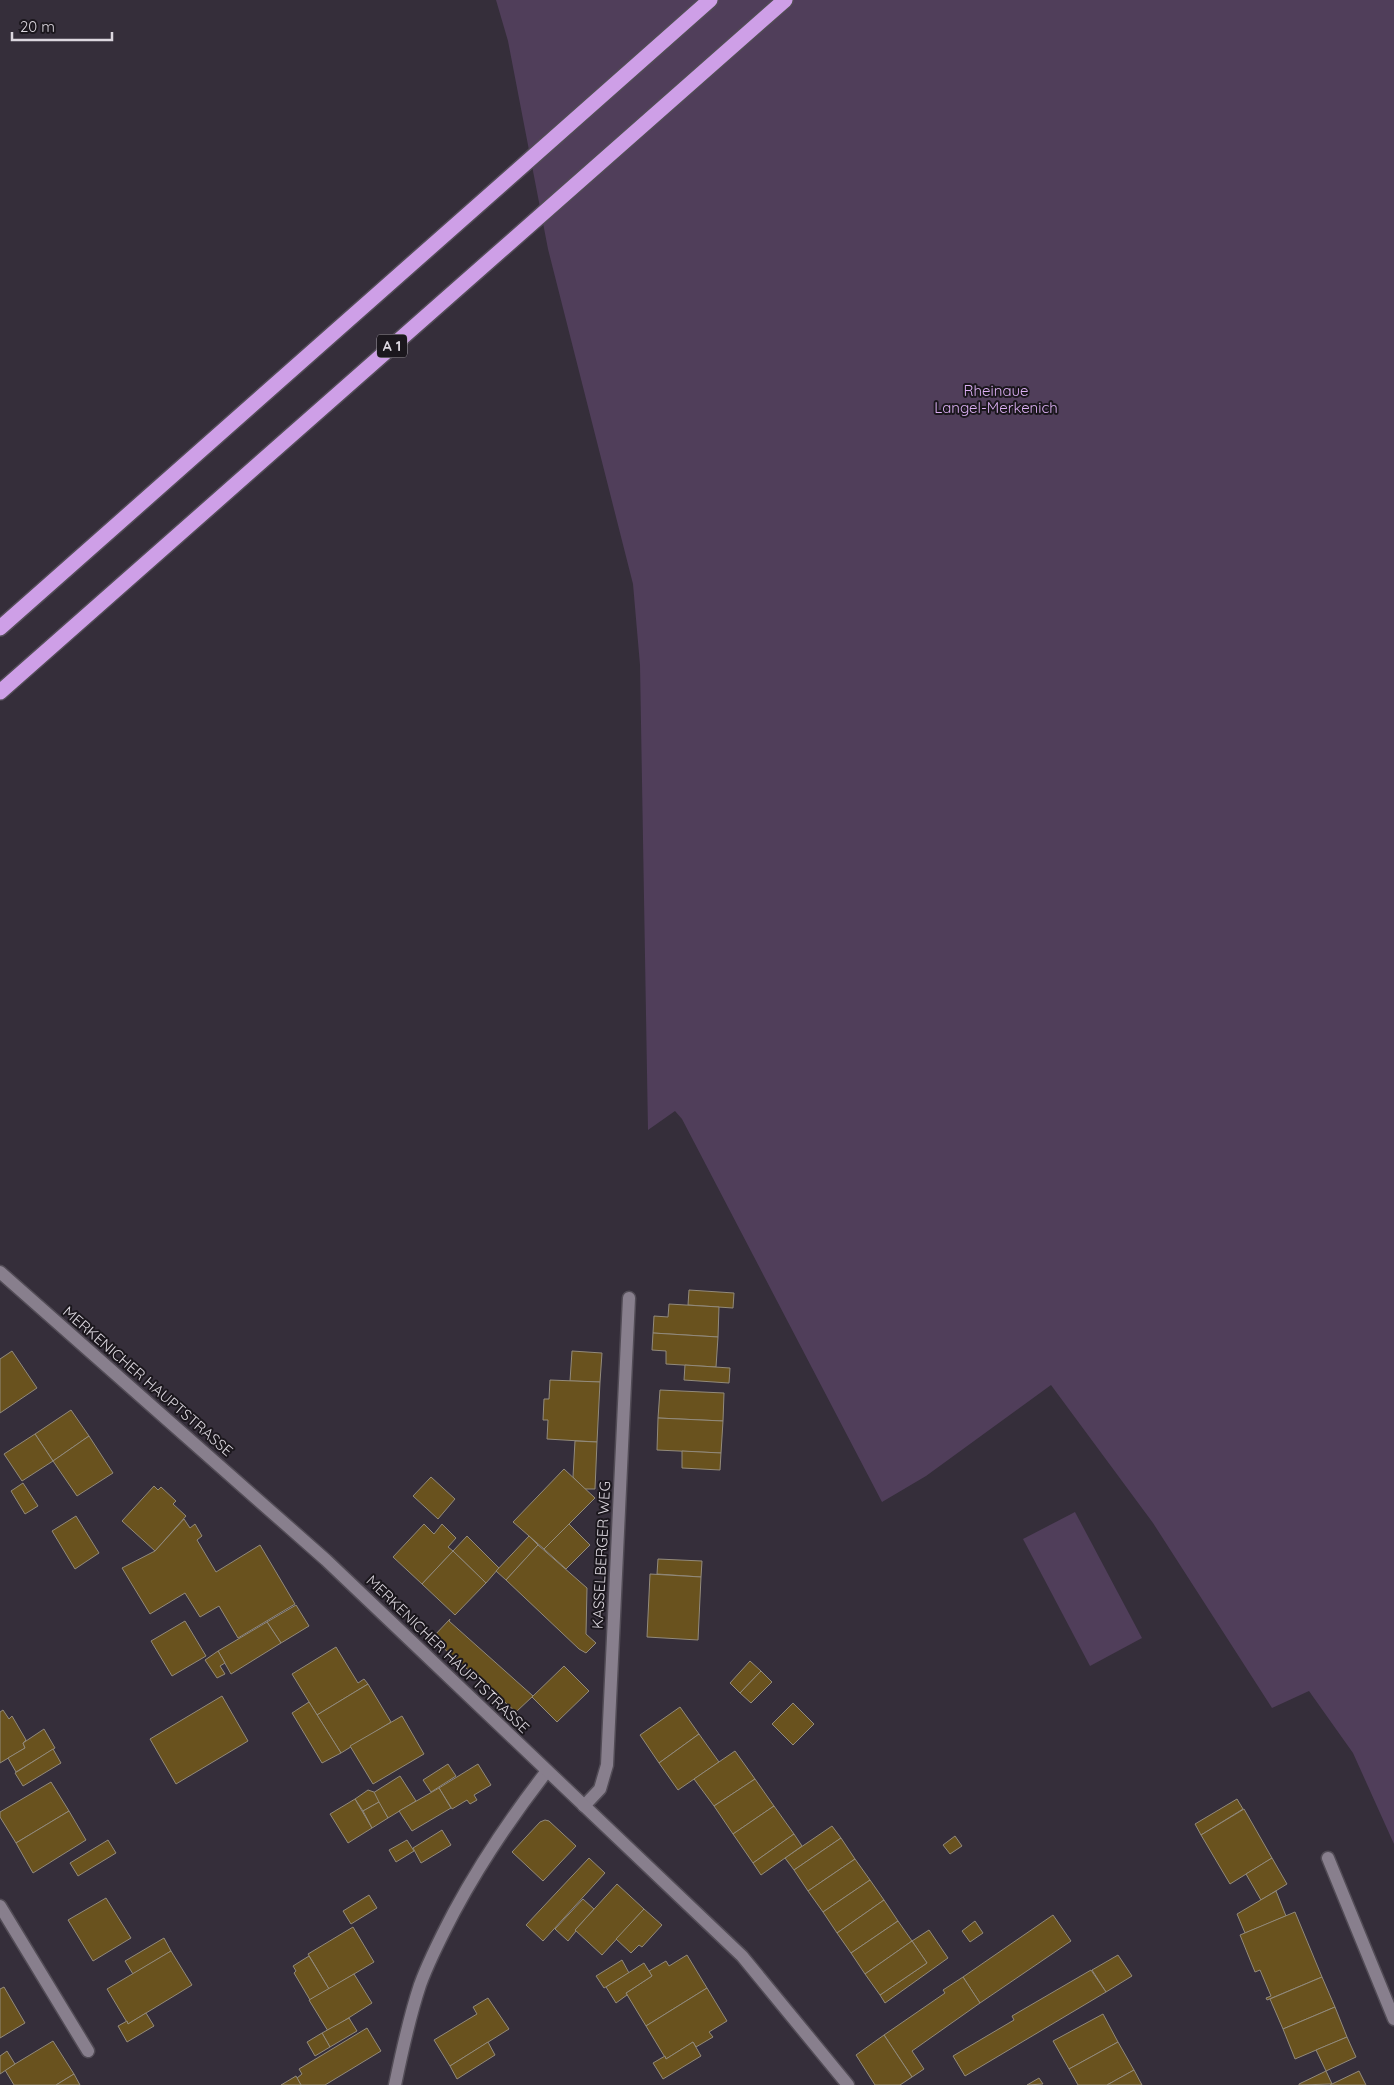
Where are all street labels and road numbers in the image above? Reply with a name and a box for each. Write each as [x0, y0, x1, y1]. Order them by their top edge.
road number: A 1 [377, 334, 407, 358]
street label: MERKENICHER HAUPTSTRASSE [59, 1302, 237, 1460]
street label: KASSELBERGER WEG [588, 1481, 614, 1629]
street label: MERKENICHER HAUPTSTRASSE [363, 1571, 533, 1737]

